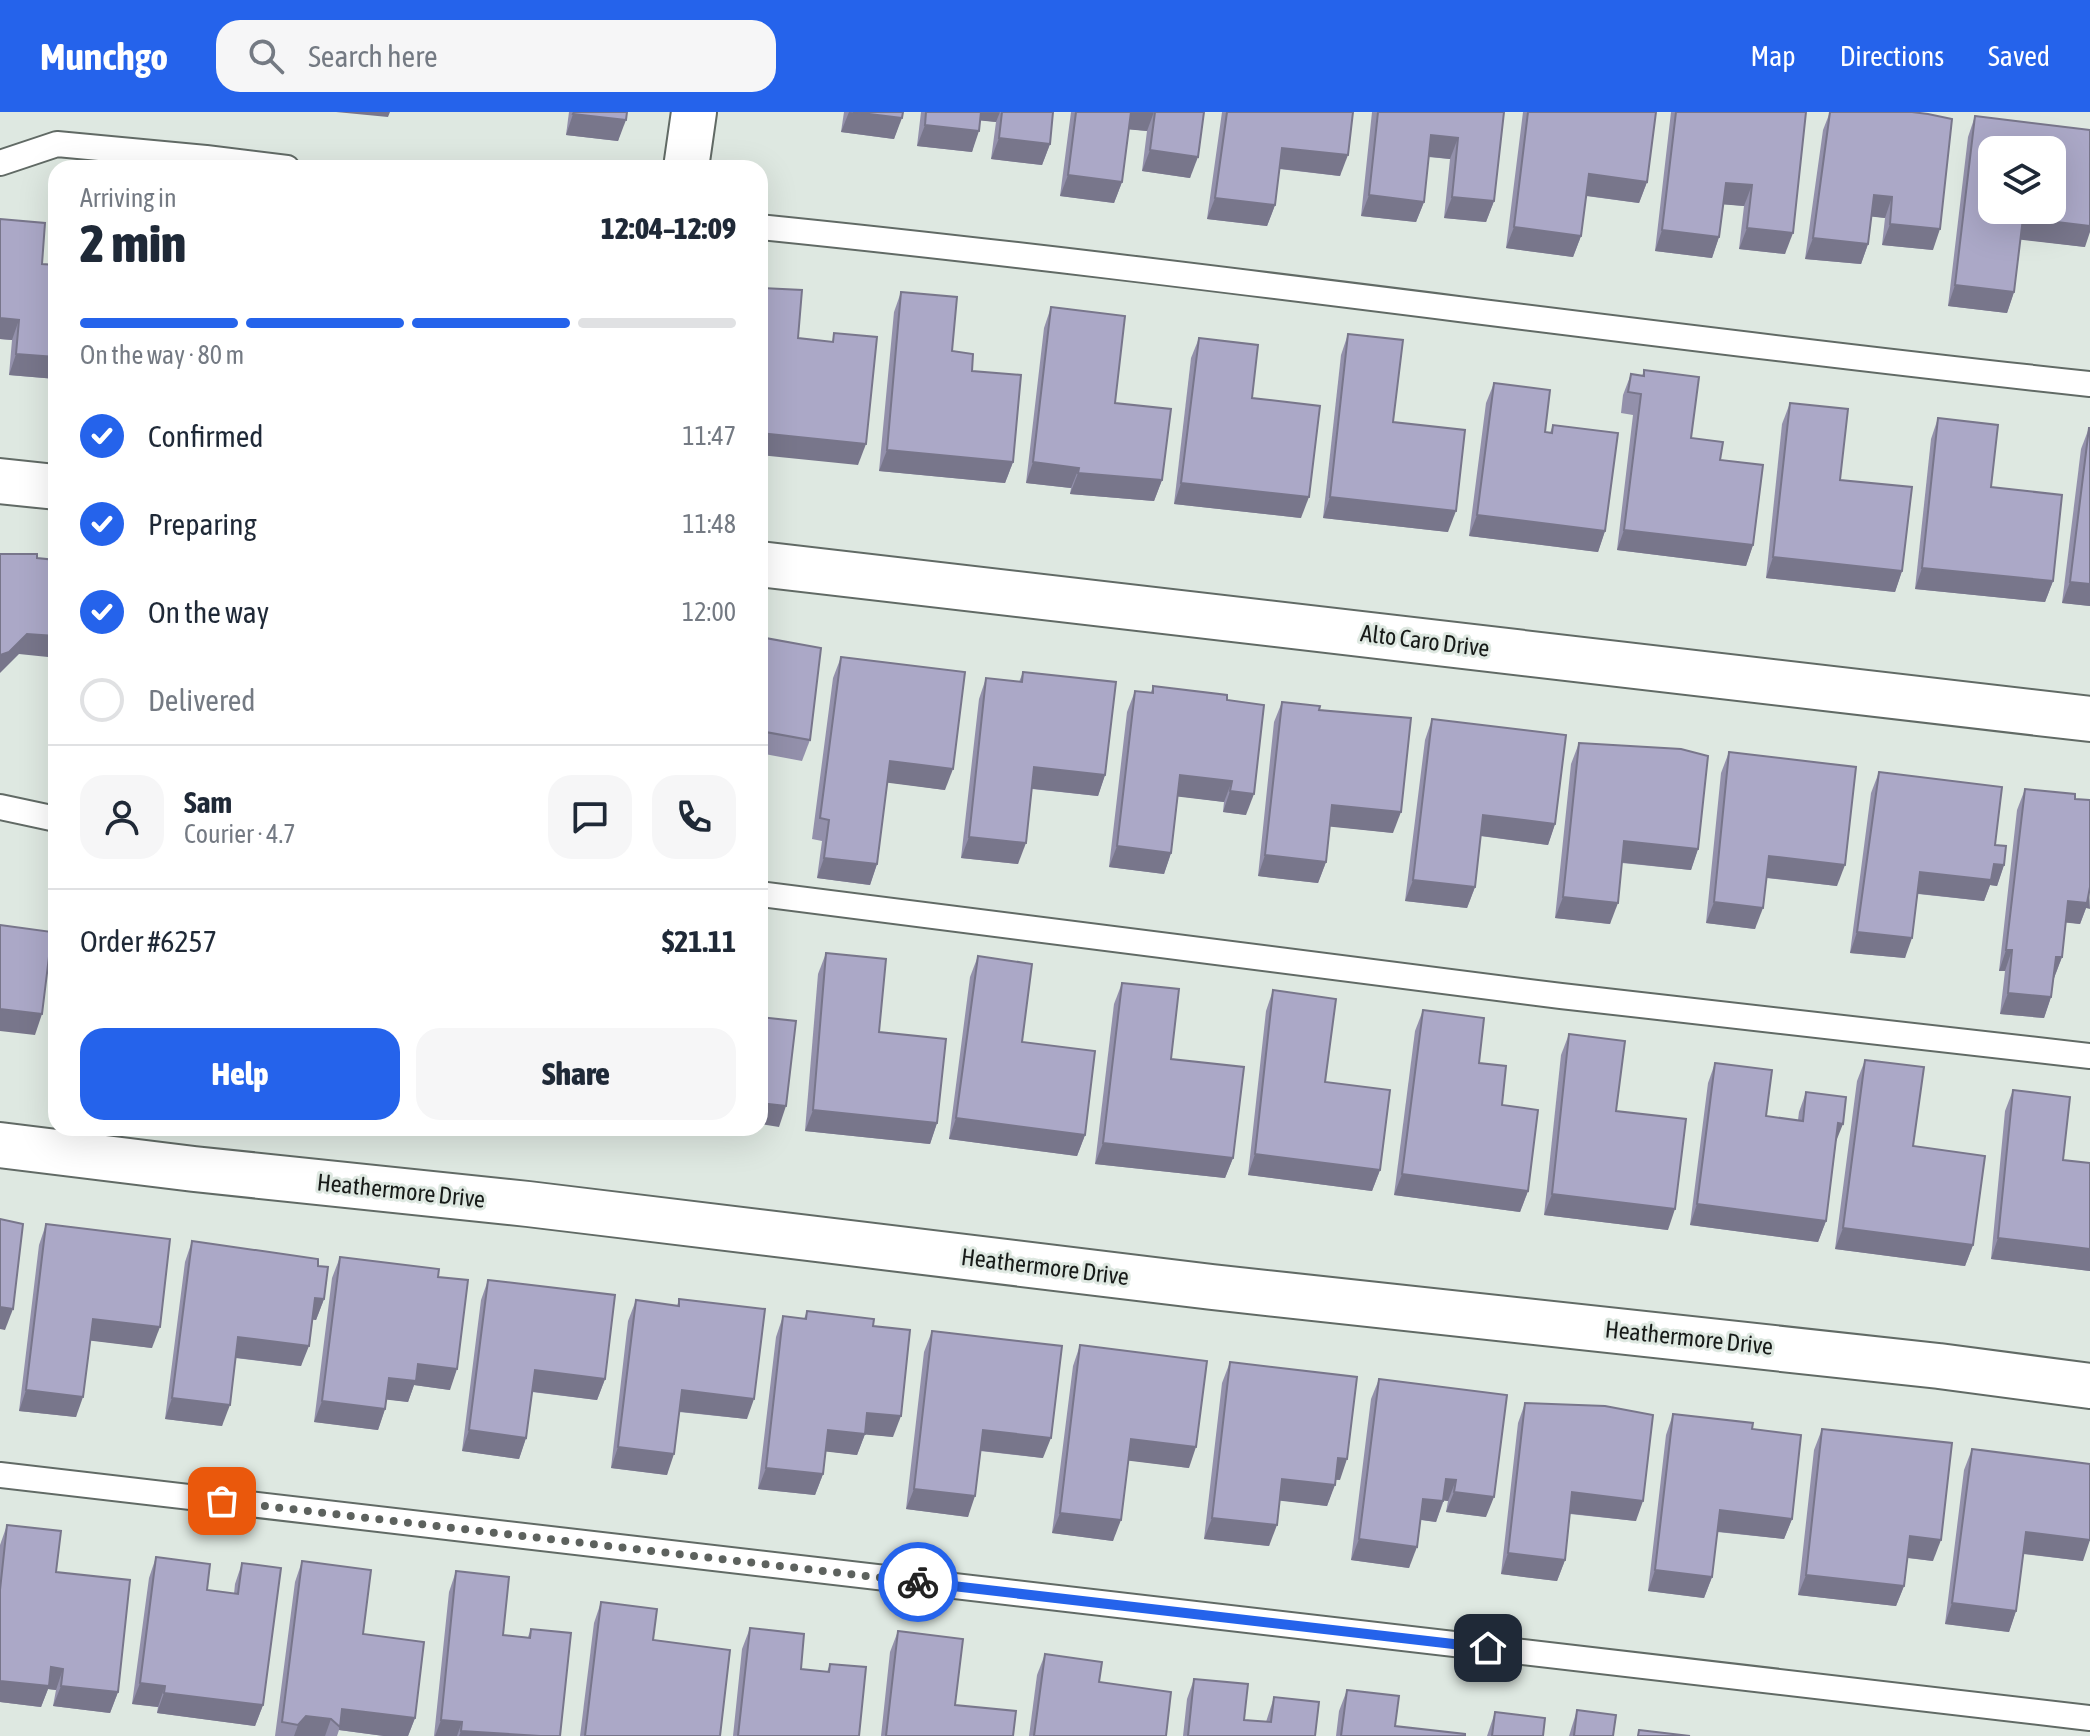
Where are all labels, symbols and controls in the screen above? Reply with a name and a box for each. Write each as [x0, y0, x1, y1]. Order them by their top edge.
search box [216, 20, 776, 92]
icon: search [244, 34, 288, 78]
text: Munchgo [40, 35, 168, 78]
text: Search here [308, 39, 438, 73]
text: Map [1751, 40, 1796, 72]
text: Directions [1840, 40, 1944, 72]
text: Saved [1988, 40, 2050, 72]
map controls [1978, 136, 2066, 224]
button: layers [1978, 136, 2066, 224]
text: Arriving in [80, 183, 177, 213]
text: 12:04–12:09 [601, 211, 736, 245]
text: 2 min [80, 213, 186, 273]
text: On the way · 80 m [80, 340, 244, 370]
icon: check [80, 414, 124, 458]
text: Confirmed [148, 419, 263, 453]
text: 11:47 [682, 421, 736, 451]
icon: check [80, 502, 124, 546]
text: Preparing [148, 507, 257, 541]
text: 11:48 [682, 509, 736, 539]
icon: check [80, 590, 124, 634]
text: On the way [148, 595, 269, 629]
text: 12:00 [682, 597, 736, 627]
street label: Alto Caro Drive [1359, 619, 1491, 662]
text: Delivered [148, 683, 256, 717]
button: person [80, 775, 164, 859]
button: chat [548, 775, 632, 859]
button: phone [652, 775, 736, 859]
text: Sam [184, 785, 232, 819]
text: Courier · 4.7 [184, 819, 295, 849]
text: Order #6257 [80, 924, 217, 958]
text: $21.11 [662, 924, 736, 958]
button: Help [80, 1028, 400, 1120]
button: Share [416, 1028, 736, 1120]
street label: Heathermore Drive [316, 1168, 486, 1213]
street label: Heathermore Drive [960, 1243, 1131, 1290]
street label: Heathermore Drive [1604, 1315, 1774, 1360]
pin [188, 1467, 256, 1535]
icon: bag [200, 1479, 244, 1523]
courier [878, 1542, 958, 1622]
icon: bike [896, 1560, 940, 1604]
pin [1454, 1614, 1522, 1682]
icon: home [1466, 1626, 1510, 1670]

